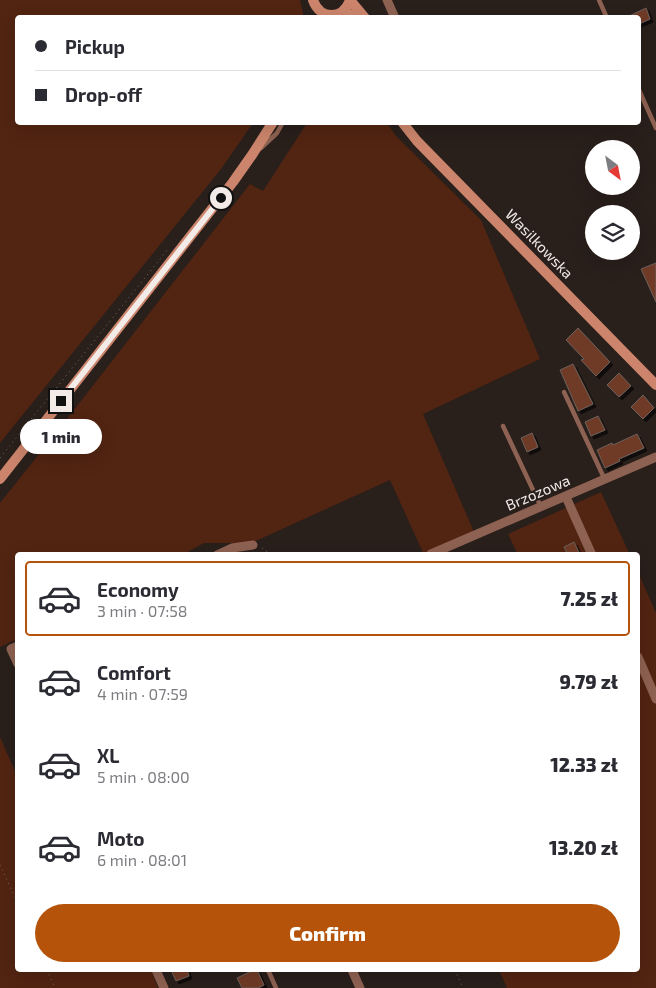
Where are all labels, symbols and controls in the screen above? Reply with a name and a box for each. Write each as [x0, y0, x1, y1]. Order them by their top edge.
text: Pickup [65, 35, 125, 58]
text: Drop-off [65, 83, 142, 106]
north arrow [585, 140, 640, 195]
map controls [585, 140, 640, 260]
route start [210, 187, 232, 209]
street label: Wasilkowska [502, 205, 577, 282]
button: layers [585, 205, 640, 260]
route end [50, 390, 72, 412]
callout: 1 min [20, 418, 102, 454]
text: 1 min [41, 427, 81, 446]
street label: Brzozowa [503, 470, 572, 514]
icon: car [37, 576, 82, 621]
text: Economy [97, 578, 179, 601]
text: 7.25 zł [561, 587, 618, 610]
text: 3 min · 07:58 [97, 601, 188, 620]
icon: car [37, 659, 82, 704]
text: Comfort [97, 661, 171, 684]
text: 9.79 zł [559, 670, 618, 693]
text: 4 min · 07:59 [97, 684, 188, 703]
icon: car [37, 742, 82, 787]
text: XL [97, 744, 119, 767]
text: 12.33 zł [550, 753, 618, 776]
text: 5 min · 08:00 [97, 767, 190, 786]
icon: car [37, 825, 82, 870]
text: Moto [97, 827, 145, 850]
text: 13.20 zł [549, 836, 618, 859]
text: 6 min · 08:01 [97, 850, 187, 869]
button: Confirm [35, 904, 620, 962]

